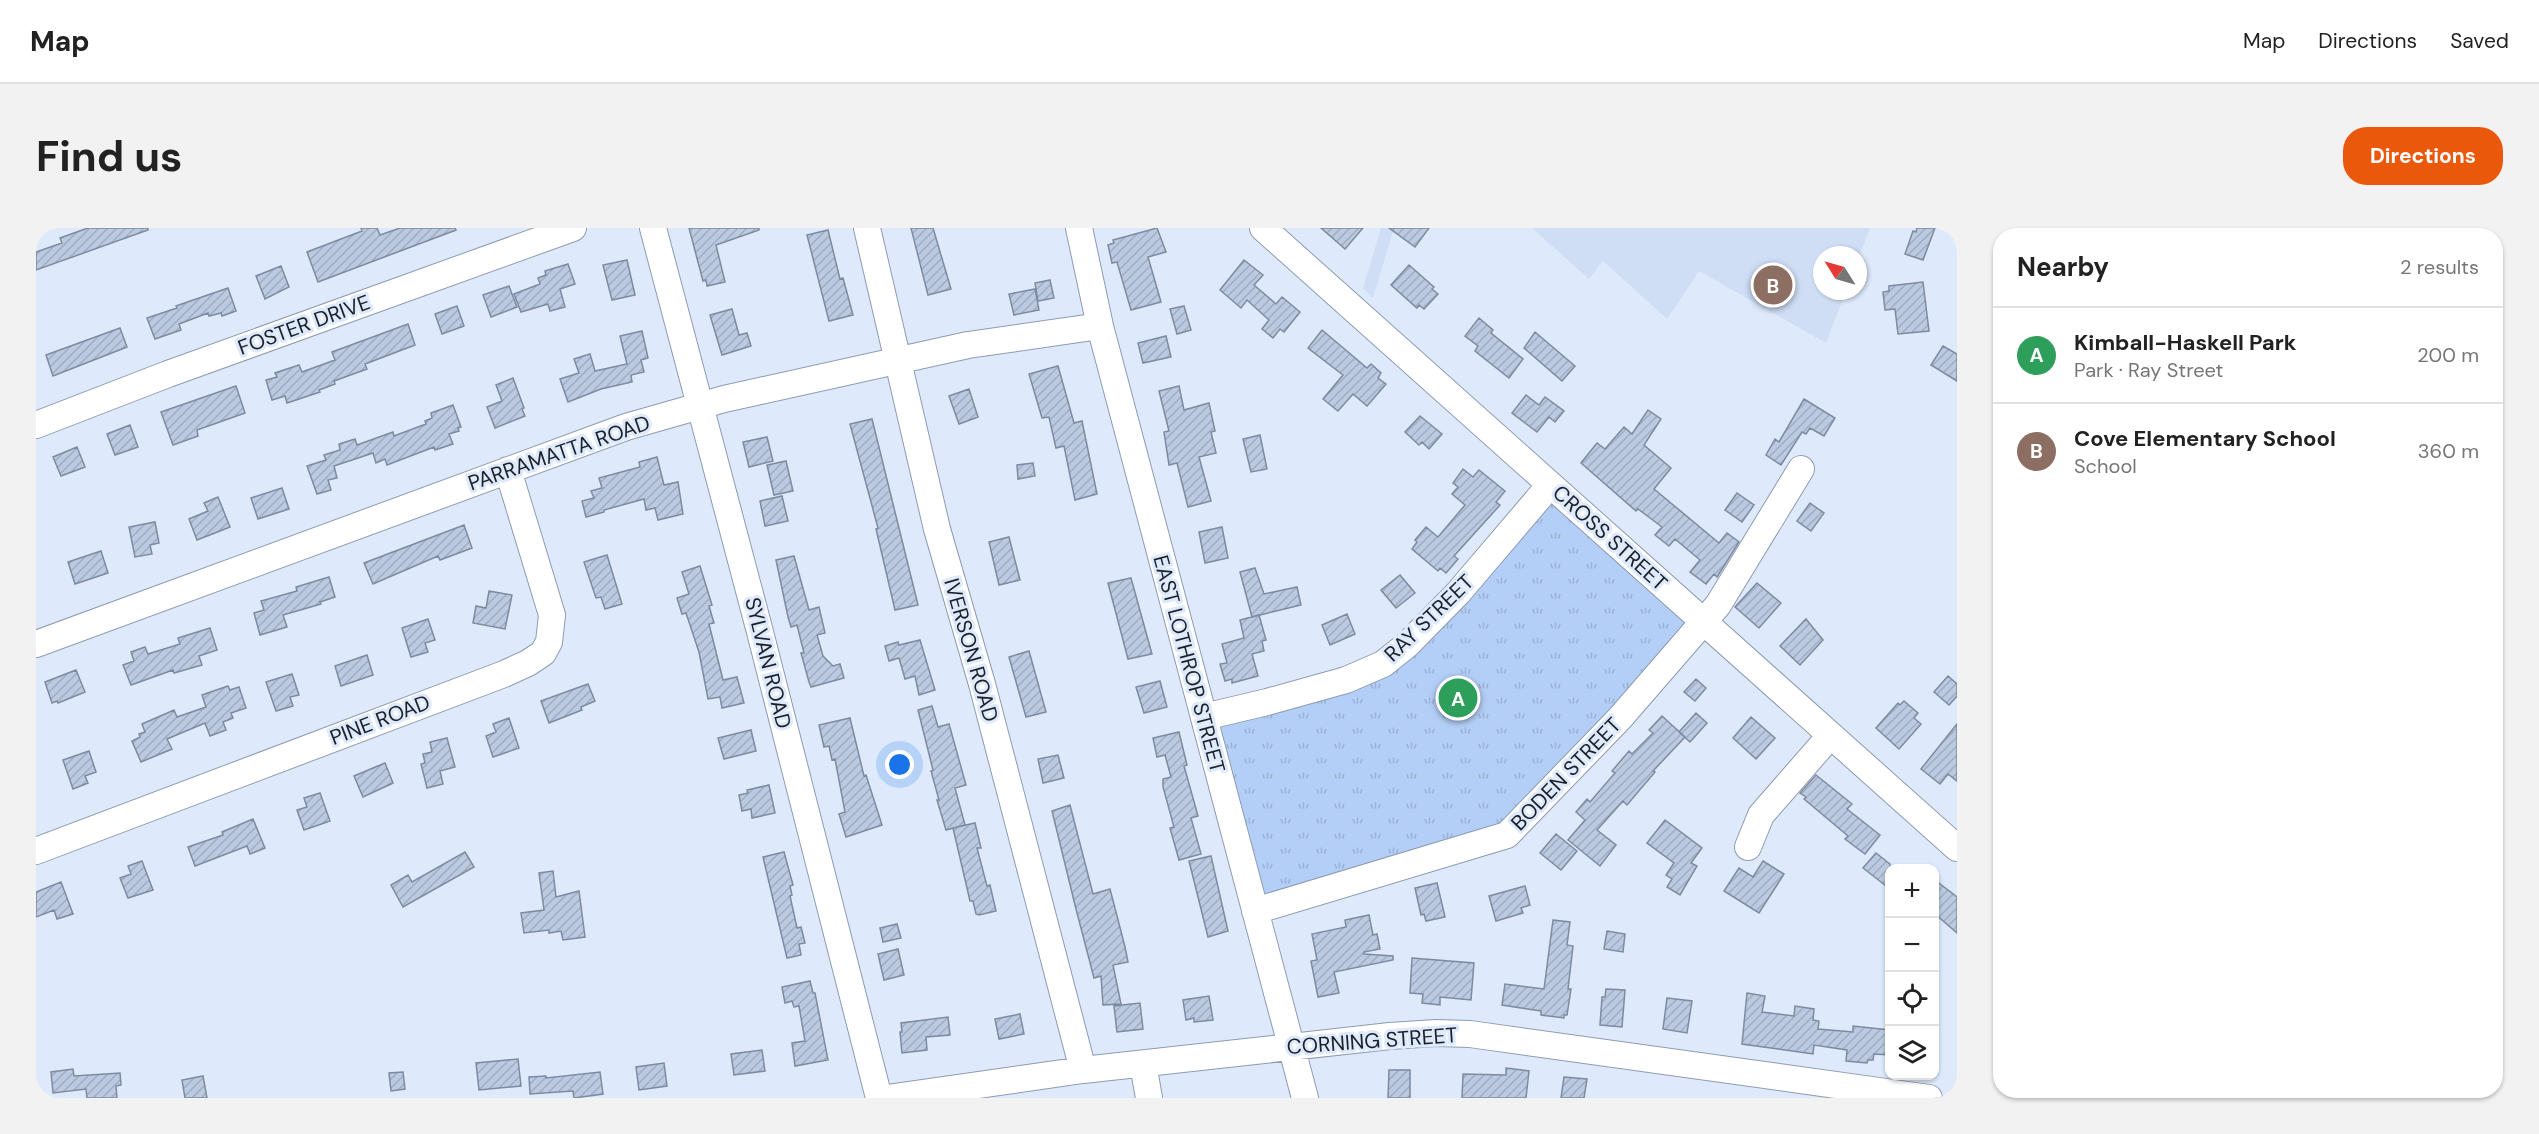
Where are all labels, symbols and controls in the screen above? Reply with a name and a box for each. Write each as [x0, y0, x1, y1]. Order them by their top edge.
text: Map [30, 23, 90, 60]
text: Map [2243, 27, 2285, 55]
text: Directions [2318, 27, 2417, 55]
text: Saved [2450, 27, 2509, 55]
button: Directions [2343, 127, 2503, 185]
text: Find us [36, 129, 182, 184]
north arrow [1813, 246, 1867, 300]
text: Nearby [2017, 250, 2109, 284]
text: 2 results [2400, 254, 2479, 280]
pin: B [1754, 262, 1792, 308]
street label: FOSTER DRIVE [234, 288, 374, 362]
text: Kimball-Haskell Park [2074, 328, 2296, 357]
text: A [2029, 342, 2044, 368]
text: 200 m [2417, 342, 2479, 368]
text: Park · Ray Street [2074, 357, 2223, 383]
street label: PARRAMATTA ROAD [464, 409, 654, 497]
text: Cove Elementary School [2074, 424, 2336, 453]
text: B [2030, 438, 2043, 464]
text: 360 m [2418, 438, 2479, 464]
text: School [2074, 453, 2137, 479]
street label: CROSS STREET [1547, 479, 1674, 597]
street label: EAST LOTHROP STREET [1146, 552, 1232, 776]
street label: RAY STREET [1378, 568, 1480, 668]
street label: IVERSON ROAD [937, 575, 1005, 725]
street label: SYLVAN ROAD [738, 594, 798, 732]
pin: A [1438, 676, 1478, 720]
street label: PINE ROAD [326, 688, 434, 752]
street label: BODEN STREET [1505, 711, 1627, 837]
your location [885, 750, 914, 779]
map controls [1885, 864, 1939, 1080]
button: + [1885, 864, 1939, 918]
button: − [1885, 918, 1939, 972]
button: locate [1885, 972, 1939, 1026]
street label: CORNING STREET [1286, 1021, 1458, 1061]
button: layers [1885, 1026, 1939, 1080]

